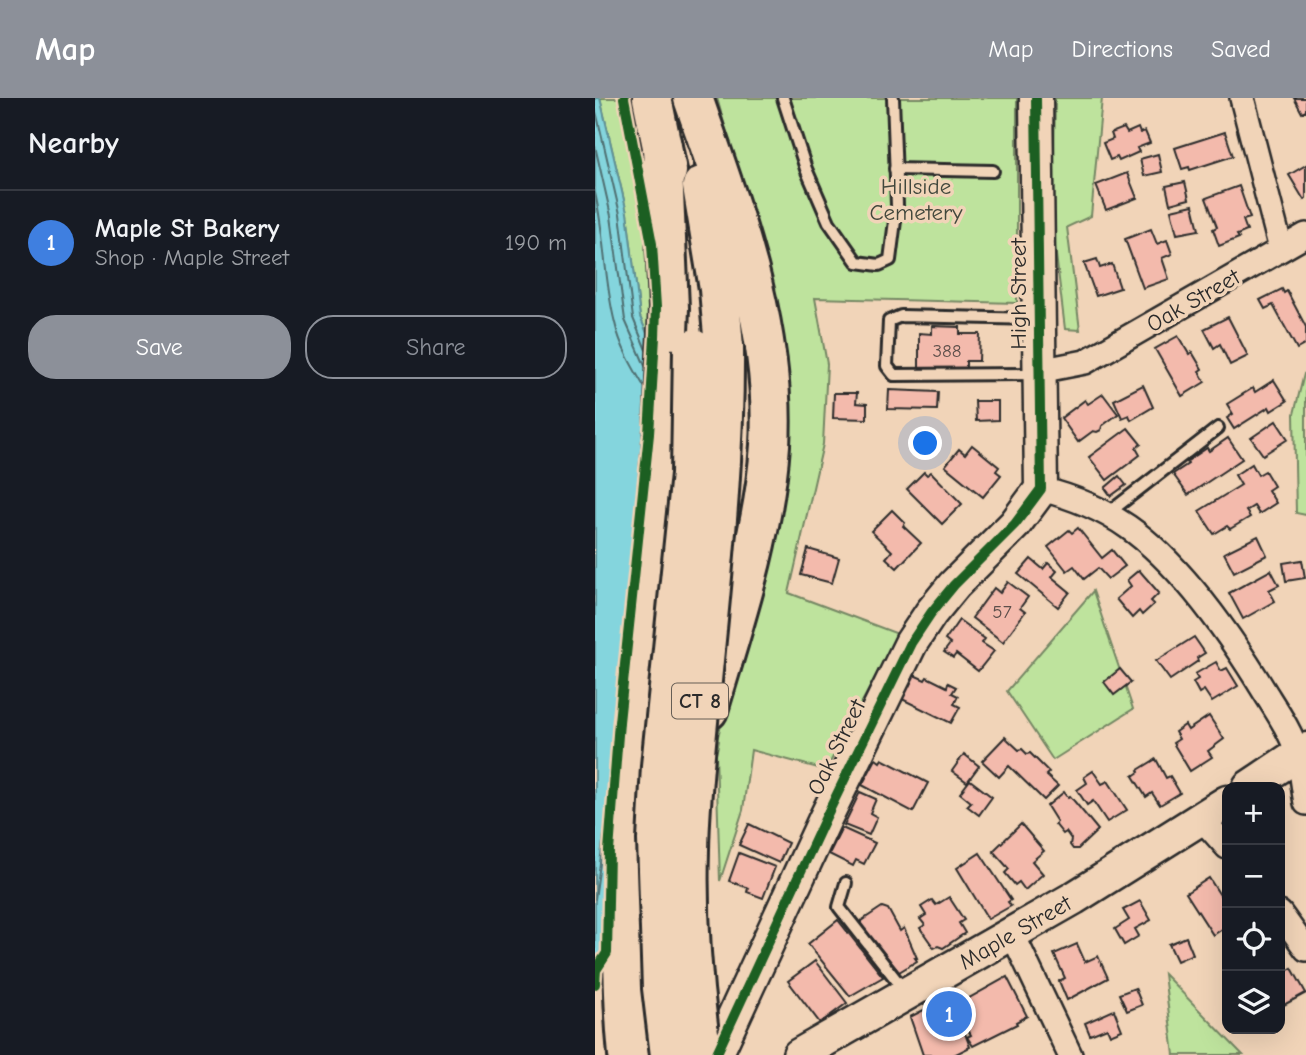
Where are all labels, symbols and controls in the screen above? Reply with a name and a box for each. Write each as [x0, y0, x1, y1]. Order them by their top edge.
text: Map [35, 30, 96, 68]
text: Map [988, 35, 1034, 63]
text: Directions [1072, 35, 1173, 63]
text: Saved [1211, 35, 1271, 63]
text: Nearby [28, 126, 119, 161]
park label: Hillside Cemetery [869, 173, 963, 226]
text: Maple St Bakery [95, 214, 279, 244]
text: 1 [46, 229, 56, 256]
text: 190 m [505, 229, 567, 256]
street label: High Street [1005, 237, 1032, 350]
text: Shop · Maple Street [95, 244, 289, 271]
street label: Oak Street [1142, 262, 1246, 338]
button: Save [28, 315, 291, 379]
button: Share [305, 315, 567, 379]
house number: 388 [932, 340, 962, 362]
your location [908, 426, 942, 460]
house number: 57 [992, 601, 1012, 623]
road number: CT 8 [672, 684, 728, 718]
street label: Oak Street [802, 694, 872, 799]
map controls [1222, 782, 1285, 1034]
button: + [1222, 782, 1285, 845]
button: − [1222, 845, 1285, 908]
street label: Maple Street [954, 889, 1077, 975]
button: locate [1222, 908, 1285, 971]
button: layers [1222, 971, 1285, 1034]
pin: 1 [926, 988, 972, 1040]

